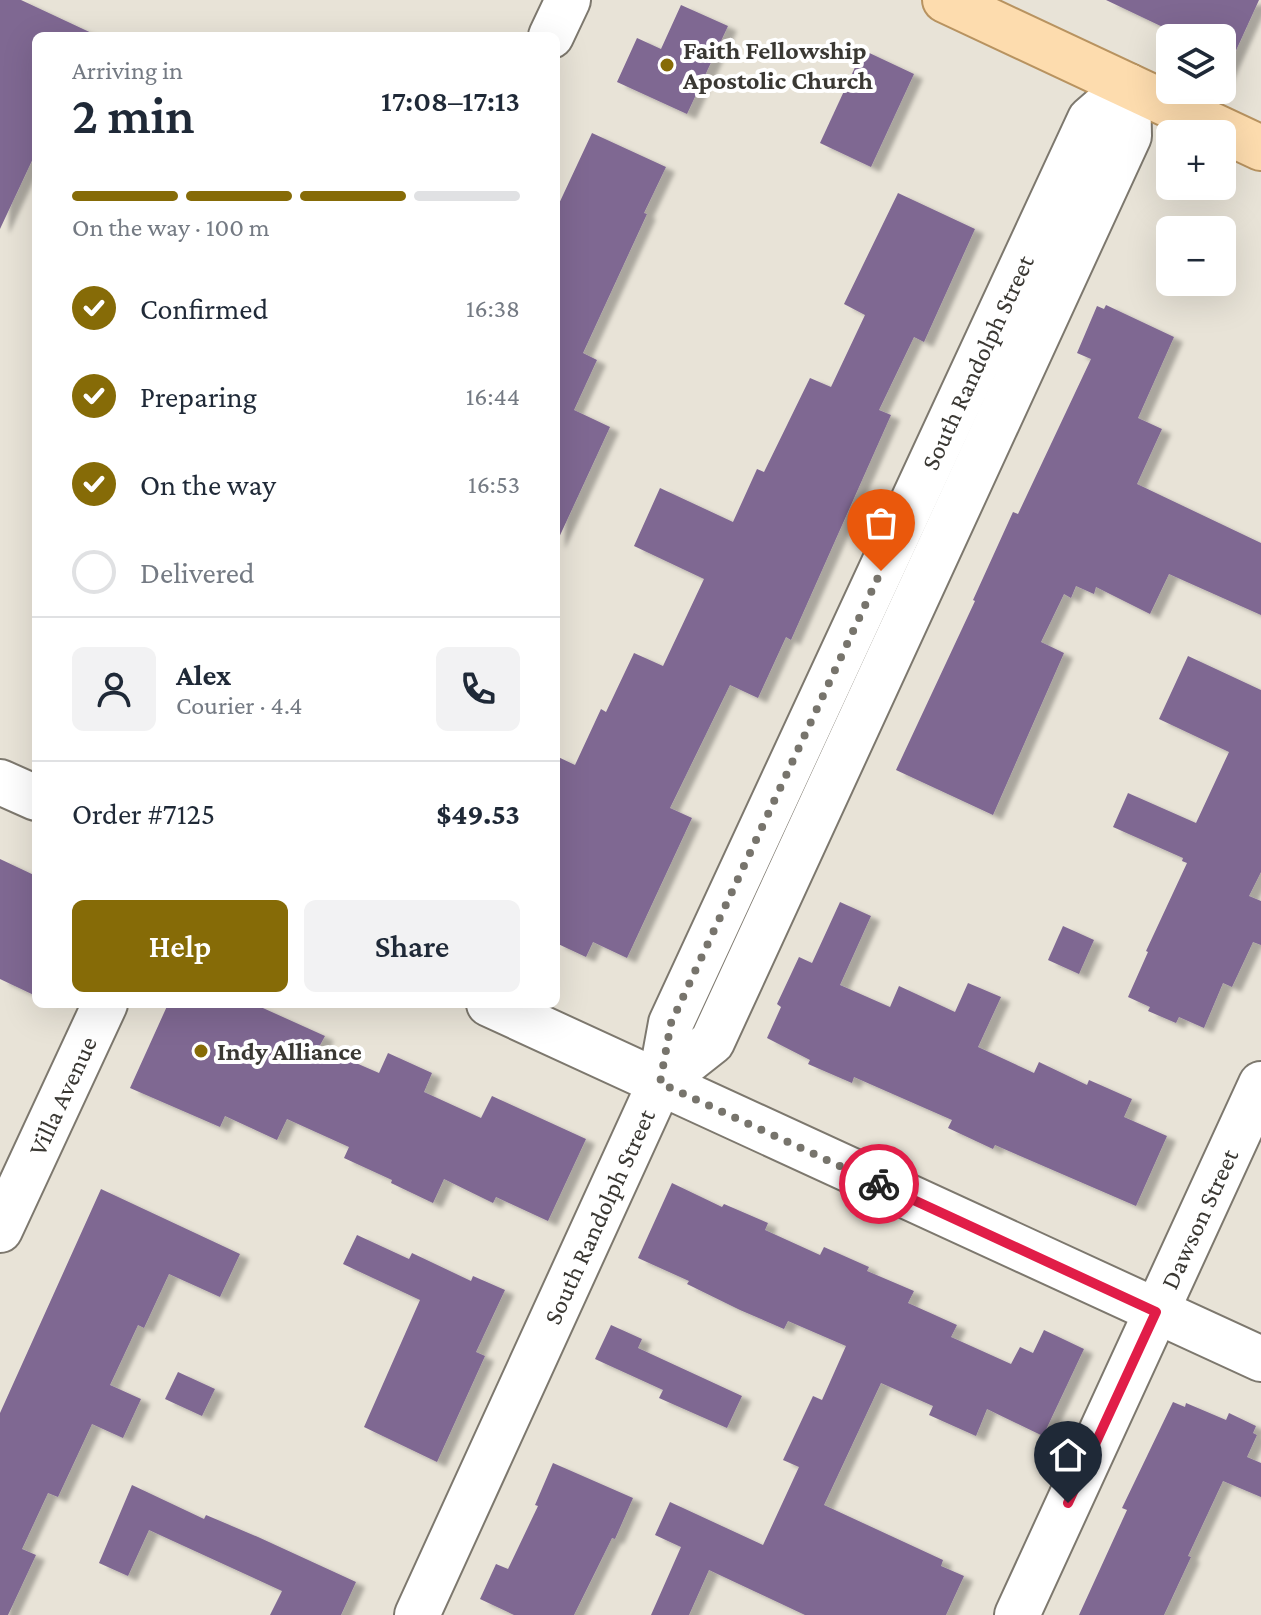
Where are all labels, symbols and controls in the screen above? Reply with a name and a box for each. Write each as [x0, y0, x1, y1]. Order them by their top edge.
map controls [1156, 24, 1236, 296]
button: layers [1156, 24, 1236, 104]
place label: Faith Fellowship Apostolic Church [682, 36, 873, 95]
text: Arriving in [72, 56, 183, 85]
marker: Faith Fellowship Apostolic Church [658, 56, 676, 74]
text: 17:08–17:13 [381, 84, 520, 117]
text: 2 min [72, 86, 195, 144]
button: + [1156, 120, 1236, 200]
text: On the way · 100 m [72, 213, 270, 242]
button: − [1156, 216, 1236, 296]
street label: South Randolph Street [915, 250, 1040, 474]
icon: check [72, 286, 116, 330]
text: Confirmed [140, 292, 268, 325]
text: 16:38 [466, 294, 520, 323]
icon: check [72, 374, 116, 418]
text: Preparing [140, 380, 257, 413]
text: 16:44 [466, 382, 520, 411]
icon: check [72, 462, 116, 506]
text: On the way [140, 468, 276, 501]
text: 16:53 [468, 470, 520, 499]
pin [847, 489, 915, 571]
icon: bag [859, 501, 903, 545]
text: Delivered [140, 556, 255, 589]
button: person [72, 647, 156, 731]
button: phone [436, 647, 520, 731]
text: Alex [176, 658, 231, 691]
text: Courier · 4.4 [176, 691, 302, 720]
text: Order #7125 [72, 797, 215, 830]
text: $49.53 [436, 797, 520, 830]
button: Help [72, 900, 288, 992]
button: Share [304, 900, 520, 992]
street label: Villa Avenue [22, 1031, 103, 1160]
place label: Indy Alliance [217, 1037, 362, 1066]
marker: Indy Alliance [192, 1042, 210, 1060]
street label: South Randolph Street [537, 1104, 661, 1329]
courier [839, 1144, 919, 1224]
street label: Dawson Street [1154, 1144, 1244, 1294]
icon: bike [857, 1162, 901, 1206]
pin [1034, 1421, 1102, 1503]
icon: home [1046, 1433, 1090, 1477]

